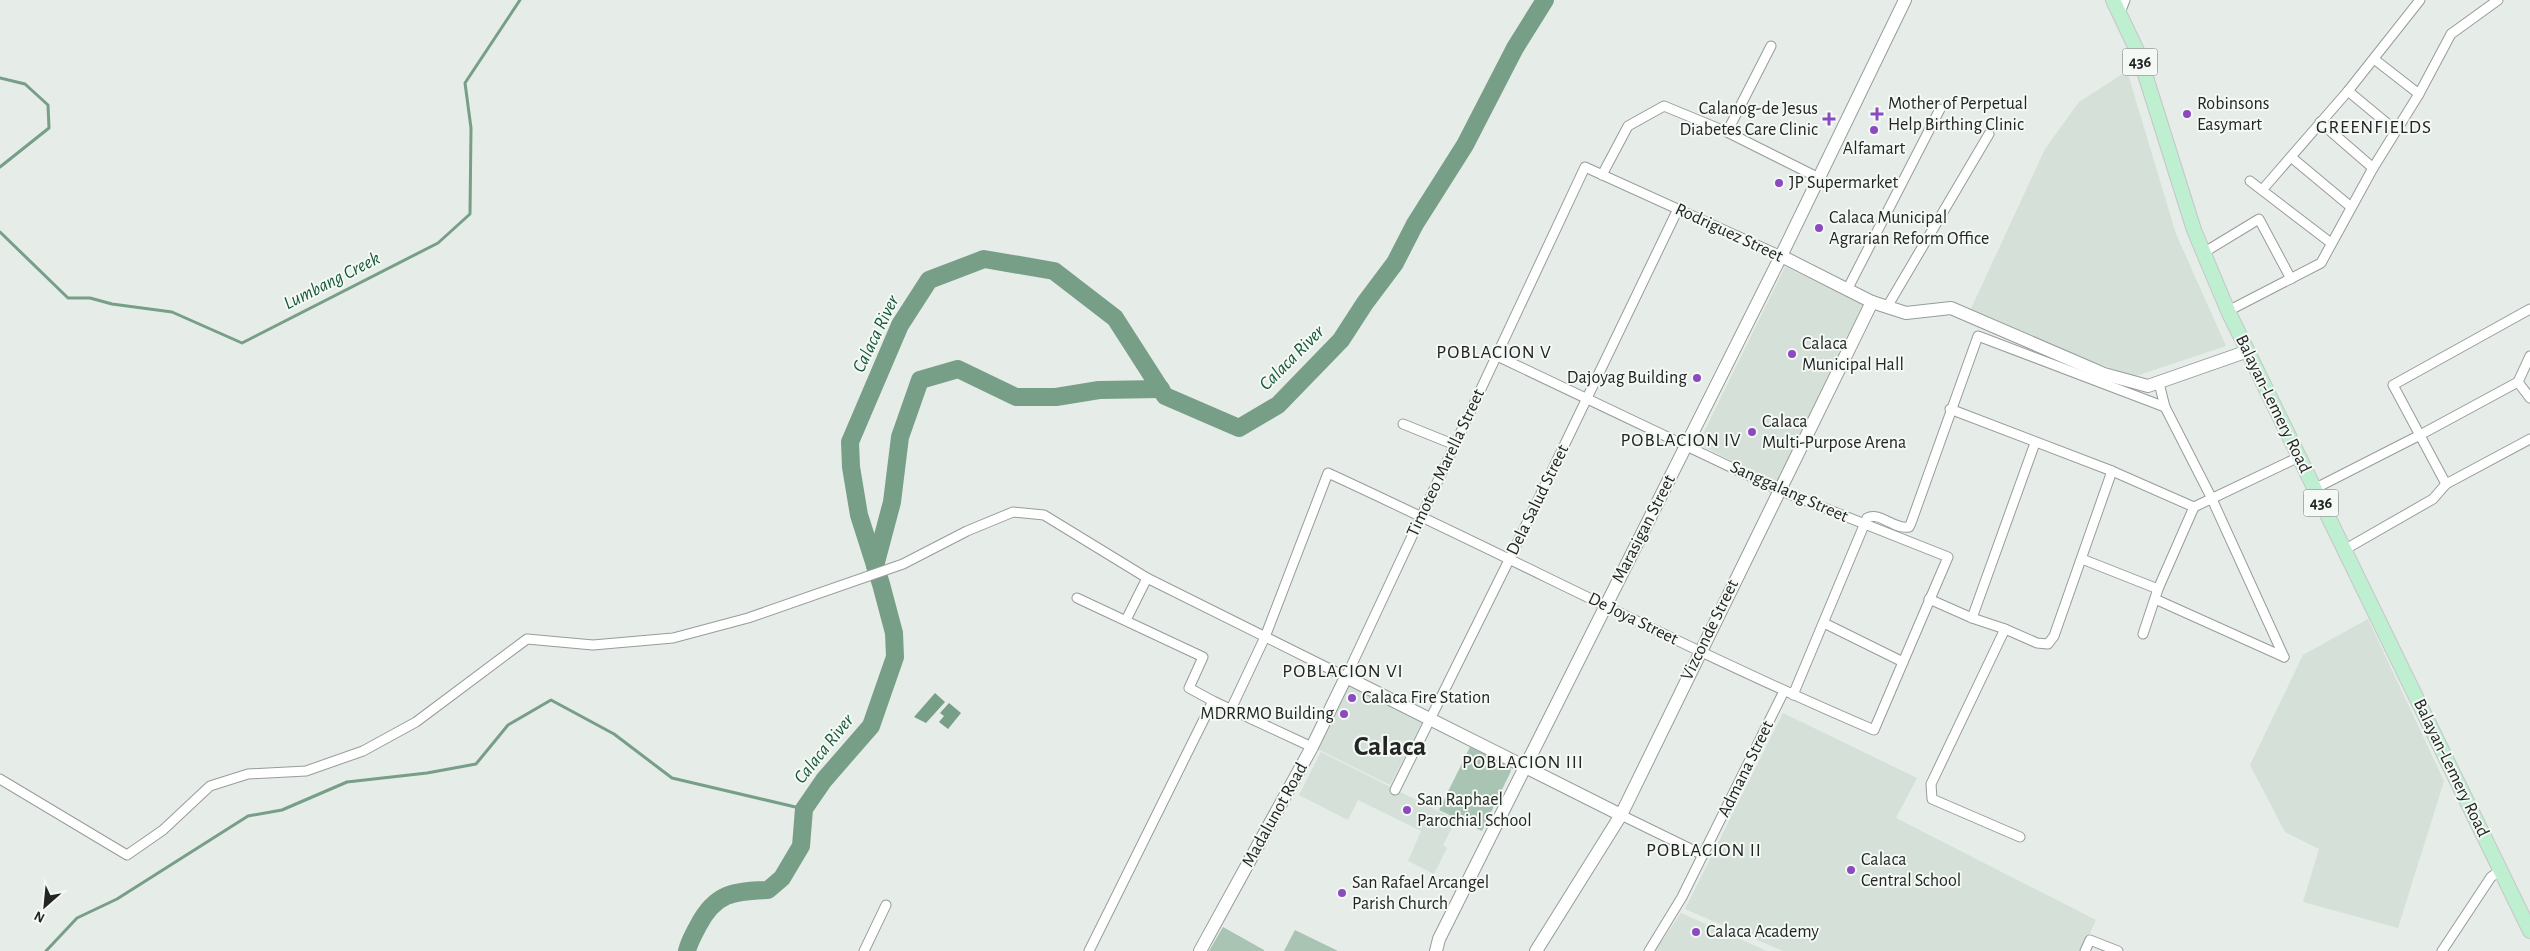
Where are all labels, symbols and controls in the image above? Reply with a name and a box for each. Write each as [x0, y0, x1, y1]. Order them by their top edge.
road number: 436 [2122, 48, 2158, 76]
place label: Mother of Perpetual Help Birthing Clinic [1888, 95, 2028, 134]
place label: Robinsons Easymart [2197, 95, 2269, 134]
place label: Calanog-de Jesus Diabetes Care Clinic [1679, 100, 1818, 139]
marker: Mother of Perpetual Help Birthing Clinic [1870, 107, 1884, 121]
marker: Robinsons Easymart [2181, 108, 2193, 120]
marker: Calanog-de Jesus Diabetes Care Clinic [1822, 112, 1836, 126]
district label: GREENFIELDS [2316, 118, 2432, 137]
marker: Alfamart [1868, 124, 1880, 136]
place label: Alfamart [1843, 140, 1905, 158]
place label: JP Supermarket [1789, 174, 1898, 192]
marker: JP Supermarket [1773, 177, 1785, 189]
street label: Rodriguez Street [1672, 200, 1786, 266]
place label: Calaca Municipal Agrarian Reform Office [1829, 209, 1989, 248]
marker: Calaca Municipal Agrarian Reform Office [1813, 222, 1825, 234]
water label: Lumbang Creek [281, 249, 383, 313]
water label: Calaca River [849, 292, 903, 375]
water label: Calaca River [1256, 321, 1329, 394]
street label: Balayan-Lemery Road [2232, 332, 2314, 476]
place label: Calaca Municipal Hall [1802, 335, 1904, 374]
district label: POBLACION V [1436, 343, 1552, 362]
marker: Calaca Municipal Hall [1786, 348, 1798, 360]
place label: Dajoyag Building [1567, 369, 1687, 387]
marker: Dajoyag Building [1691, 372, 1703, 384]
street label: Timoteo Marella Street [1404, 386, 1488, 540]
place label: Calaca Multi-Purpose Arena [1762, 413, 1906, 452]
marker: Calaca Multi-Purpose Arena [1746, 426, 1758, 438]
district label: POBLACION IV [1620, 431, 1742, 450]
street label: Dela Salud Street [1504, 442, 1573, 558]
street label: Sanggalang Street [1727, 458, 1851, 526]
street label: Marasigan Street [1609, 472, 1679, 586]
road number: 436 [2304, 489, 2338, 516]
street label: Vizconde Street [1678, 577, 1742, 683]
street label: De Joya Street [1585, 589, 1681, 649]
district label: POBLACION VI [1282, 662, 1404, 681]
place label: Calaca Fire Station [1362, 689, 1490, 707]
marker: Calaca Fire Station [1346, 692, 1358, 704]
street label: Balayan-Lemery Road [2410, 696, 2492, 840]
place label: MDRRMO Building [1200, 705, 1334, 723]
marker: MDRRMO Building [1338, 708, 1350, 720]
water label: Calaca River [791, 710, 858, 787]
street label: Admana Street [1715, 718, 1777, 820]
district label: Calaca [1354, 733, 1426, 761]
district label: POBLACION III [1462, 753, 1584, 772]
street label: Madalunot Road [1239, 760, 1311, 870]
place label: San Raphael Parochial School [1417, 791, 1532, 830]
marker: San Raphael Parochial School [1401, 804, 1413, 816]
district label: POBLACION II [1646, 841, 1762, 860]
place label: Calaca Central School [1861, 851, 1961, 890]
marker: Calaca Central School [1845, 864, 1857, 876]
place label: San Rafael Arcangel Parish Church [1352, 874, 1489, 913]
north arrow [20, 881, 70, 931]
marker: San Rafael Arcangel Parish Church [1336, 887, 1348, 899]
text: N [32, 908, 47, 925]
place label: Calaca Academy [1706, 923, 1819, 941]
marker: Calaca Academy [1690, 926, 1702, 938]

